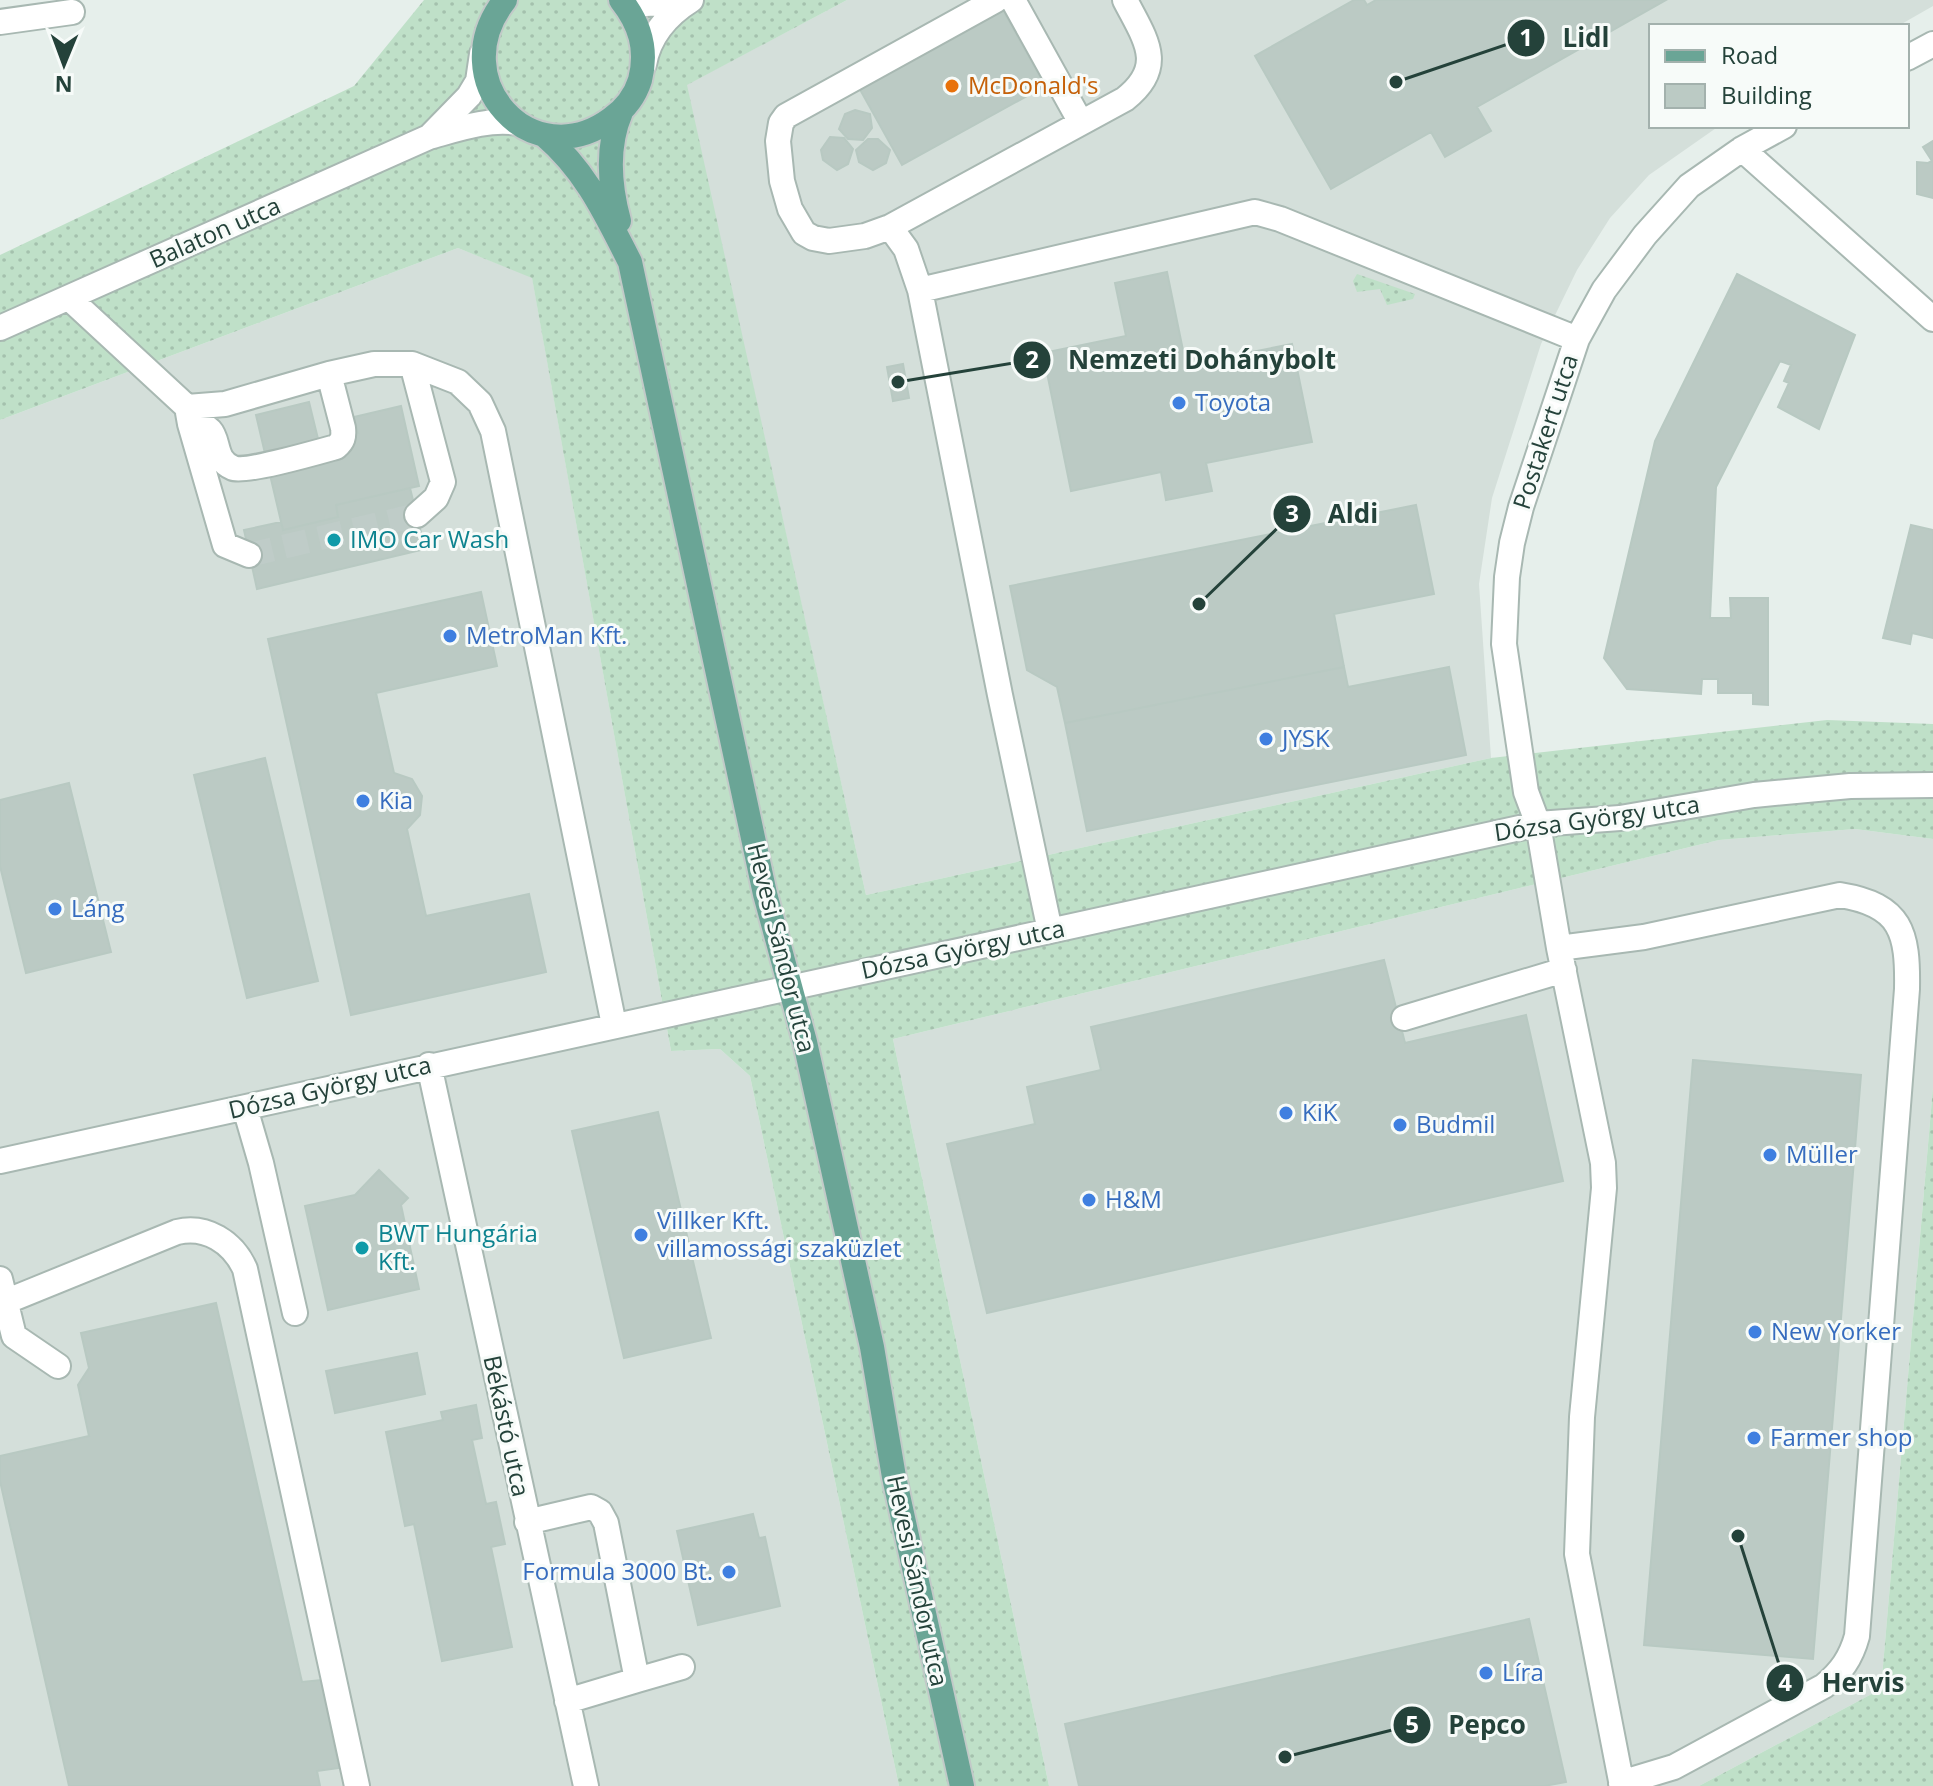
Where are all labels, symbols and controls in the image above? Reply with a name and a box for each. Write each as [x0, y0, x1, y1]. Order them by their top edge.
callout: Lidl [1506, 13, 1625, 63]
text: Lidl [1562, 19, 1610, 55]
text: 1 [1519, 20, 1533, 53]
north arrow [24, 24, 104, 104]
legend [1649, 24, 1909, 128]
text: Road [1721, 38, 1778, 71]
place label: McDonald's [968, 68, 1098, 101]
text: N [54, 70, 73, 100]
marker: McDonald's [943, 77, 961, 95]
text: Building [1721, 78, 1812, 111]
street label: Balaton utca [144, 188, 285, 275]
callout: Nemzeti Dohánybolt [1012, 335, 1352, 385]
text: Nemzeti Dohánybolt [1068, 341, 1336, 377]
text: 2 [1025, 342, 1039, 375]
street label: Postakert utca [1504, 350, 1585, 513]
place label: Toyota [1195, 385, 1271, 418]
marker: Toyota [1170, 394, 1188, 412]
callout: Aldi [1272, 489, 1394, 539]
text: Aldi [1328, 495, 1378, 531]
text: 3 [1285, 496, 1299, 529]
place label: IMO Car Wash [350, 522, 509, 555]
marker: IMO Car Wash [325, 531, 343, 549]
place label: MetroMan Kft. [466, 618, 627, 651]
marker: MetroMan Kft. [441, 627, 459, 645]
place label: JYSK [1280, 721, 1330, 754]
marker: JYSK [1257, 730, 1275, 748]
place label: Kia [379, 783, 413, 816]
street label: Dózsa György utca [1492, 787, 1702, 848]
marker: Kia [354, 792, 372, 810]
street label: Hevesi Sándor utca [740, 839, 824, 1056]
place label: Láng [71, 891, 125, 924]
marker: Láng [46, 900, 64, 918]
street label: Dózsa György utca [858, 911, 1067, 986]
street label: Dózsa György utca [225, 1047, 434, 1126]
place label: KiK [1302, 1095, 1338, 1128]
marker: KiK [1277, 1104, 1295, 1122]
place label: Budmil [1416, 1107, 1495, 1140]
marker: Budmil [1391, 1116, 1409, 1134]
place label: Müller [1786, 1137, 1858, 1170]
marker: Müller [1761, 1146, 1779, 1164]
place label: H&M [1105, 1182, 1162, 1215]
marker: H&M [1080, 1191, 1098, 1209]
place label: Villker Kft. villamossági szaküzlet [657, 1203, 901, 1264]
place label: BWT Hungária Kft. [378, 1216, 538, 1277]
marker: Villker Kft. villamossági szaküzlet [632, 1226, 650, 1244]
marker: BWT Hungária Kft. [353, 1239, 371, 1257]
place label: New Yorker [1771, 1314, 1901, 1347]
marker: New Yorker [1746, 1323, 1764, 1341]
street label: Békástó utca [476, 1352, 539, 1499]
place label: Farmer shop [1770, 1420, 1913, 1453]
marker: Farmer shop [1745, 1429, 1763, 1447]
street label: Hevesi Sándor utca [880, 1472, 957, 1689]
place label: Formula 3000 Bt. [522, 1554, 713, 1587]
marker: Formula 3000 Bt. [720, 1563, 738, 1581]
place label: Líra [1502, 1655, 1544, 1688]
callout: Hervis [1765, 1658, 1920, 1708]
marker: Líra [1477, 1664, 1495, 1682]
text: Hervis [1822, 1664, 1904, 1700]
text: 4 [1778, 1665, 1792, 1698]
callout: Pepco [1392, 1700, 1542, 1750]
text: Pepco [1448, 1706, 1526, 1742]
text: 5 [1405, 1707, 1419, 1740]

